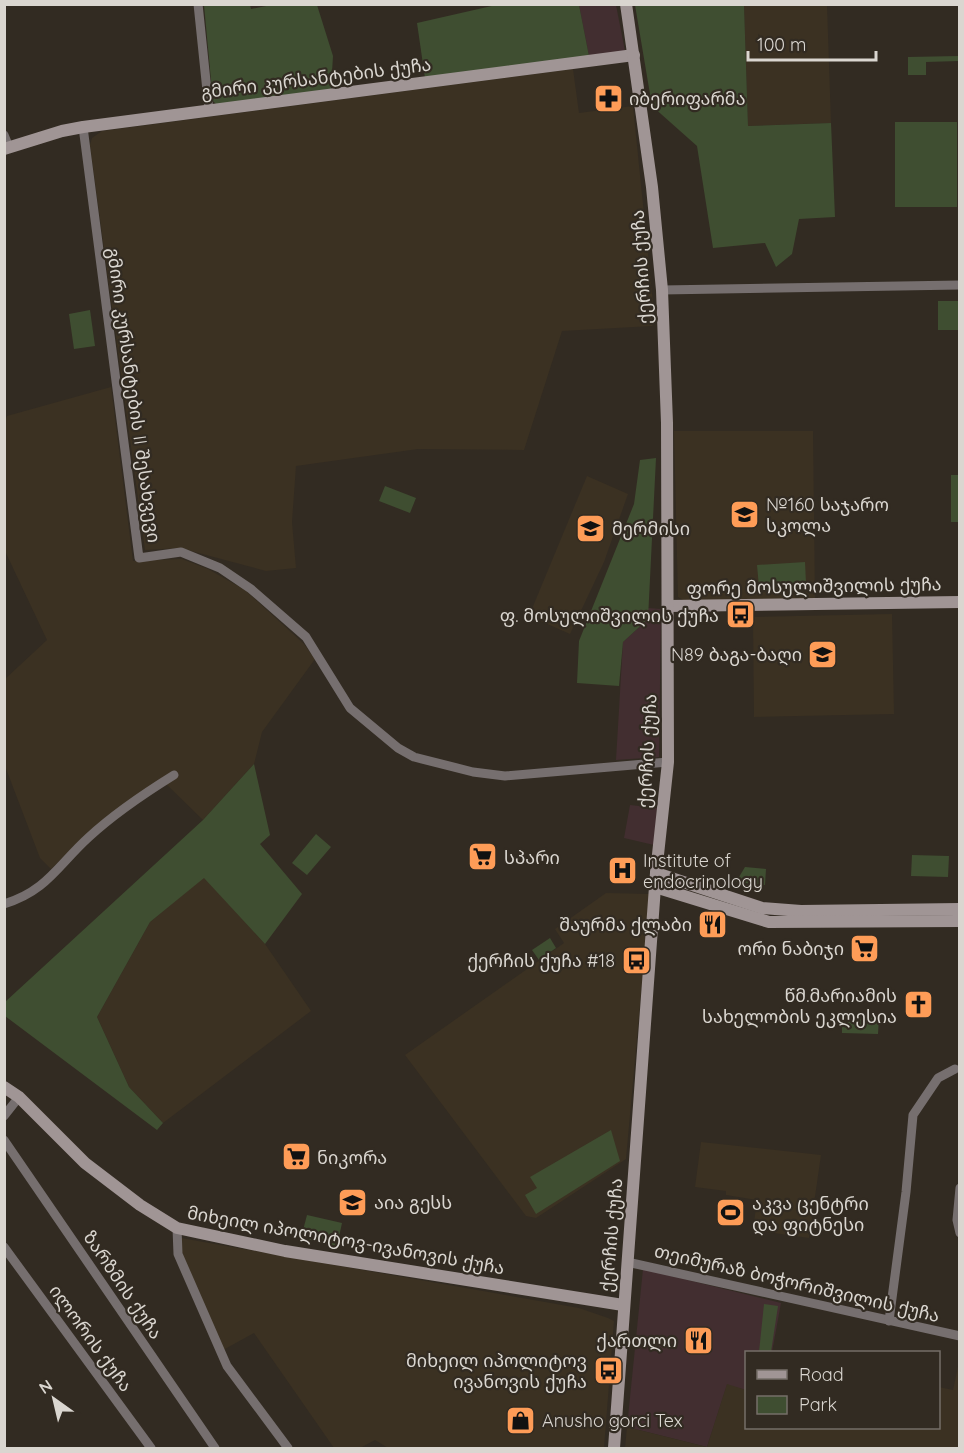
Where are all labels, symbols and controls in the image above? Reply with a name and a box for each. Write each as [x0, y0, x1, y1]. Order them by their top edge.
scale bar [748, 24, 876, 62]
text: 100 m [757, 33, 806, 56]
street label: გმირი კურსანტების ქუჩა [199, 52, 433, 104]
pharmacy icon: იბერიფარმა [592, 82, 624, 114]
place label: იბერიფარმა [629, 87, 746, 110]
street label: ქერჩის ქუჩა [626, 209, 656, 325]
street label: გმირი კურსანტების II შესახვევი [102, 246, 166, 544]
place label: №160 საჯარო სკოლა [766, 493, 889, 537]
school or university icon: №160 საჯარო სკოლა [729, 498, 761, 530]
school or university icon: მერმისი [575, 512, 607, 544]
place label: მერმისი [612, 517, 690, 540]
street label: ფორე მოსულიშვილის ქუჩა [686, 572, 942, 600]
bus stop icon: ფ. მოსულიშვილის ქუჩა [724, 599, 756, 631]
place label: ფ. მოსულიშვილის ქუჩა [500, 604, 719, 627]
school or university icon: N89 ბაგა-ბაღი [807, 638, 839, 670]
place label: N89 ბაგა-ბაღი [671, 643, 802, 666]
street label: ქერჩის ქუჩა [633, 693, 661, 809]
supermarket icon: სპარი [467, 841, 499, 873]
place label: სპარი [504, 846, 560, 869]
place label: Institute of endocrinology [643, 849, 763, 893]
hospital icon: Institute of endocrinology [606, 854, 638, 886]
restaurant icon: შაურმა ქლაბი [697, 908, 729, 940]
place label: შაურმა ქლაბი [559, 913, 692, 936]
supermarket icon: ორი ნაბიჯი [849, 932, 881, 964]
place label: ორი ნაბიჯი [737, 937, 844, 960]
bus stop icon: ქერჩის ქუჩა #18 [620, 944, 652, 976]
place label: ქერჩის ქუჩა #18 [467, 949, 615, 972]
place label: წმ.მარიამის სახელობის ეკლესია [702, 984, 897, 1028]
church icon: წმ.მარიამის სახელობის ეკლესია [902, 989, 934, 1021]
supermarket icon: ნიკორა [280, 1141, 312, 1173]
place label: ნიკორა [317, 1146, 387, 1169]
street label: ქერჩის ქუჩა [595, 1177, 627, 1293]
school or university icon: აია გესს [337, 1186, 369, 1218]
place label: აია გესს [374, 1191, 452, 1214]
place label: აკვა ცენტრი და ფიტნესი [752, 1192, 869, 1236]
sports icon: აკვა ცენტრი და ფიტნესი [715, 1197, 747, 1229]
street label: მიხეილ იპოლიტოვ-ივანოვის ქუჩა [186, 1201, 506, 1279]
street label: ზარზმის ქუჩა [78, 1227, 168, 1343]
street label: თეიმურაზ ბოჭორიშვილის ქუჩა [652, 1239, 942, 1327]
street label: ილორის ქუჩა [44, 1280, 138, 1396]
restaurant icon: ქართლი [682, 1324, 714, 1356]
place label: ქართლი [596, 1329, 677, 1352]
place label: მიხეილ იპოლიტოვ ივანოვის ქუჩა [406, 1349, 587, 1393]
legend [745, 1351, 940, 1429]
bus stop icon: მიხეილ იპოლიტოვ ივანოვის ქუჩა [592, 1354, 624, 1386]
text: Road [799, 1363, 844, 1386]
north arrow [24, 1369, 84, 1429]
text: N [35, 1375, 56, 1398]
text: Park [799, 1393, 837, 1416]
shop icon: Anusho gorci Tex [505, 1404, 537, 1436]
place label: Anusho gorci Tex [542, 1409, 683, 1432]

